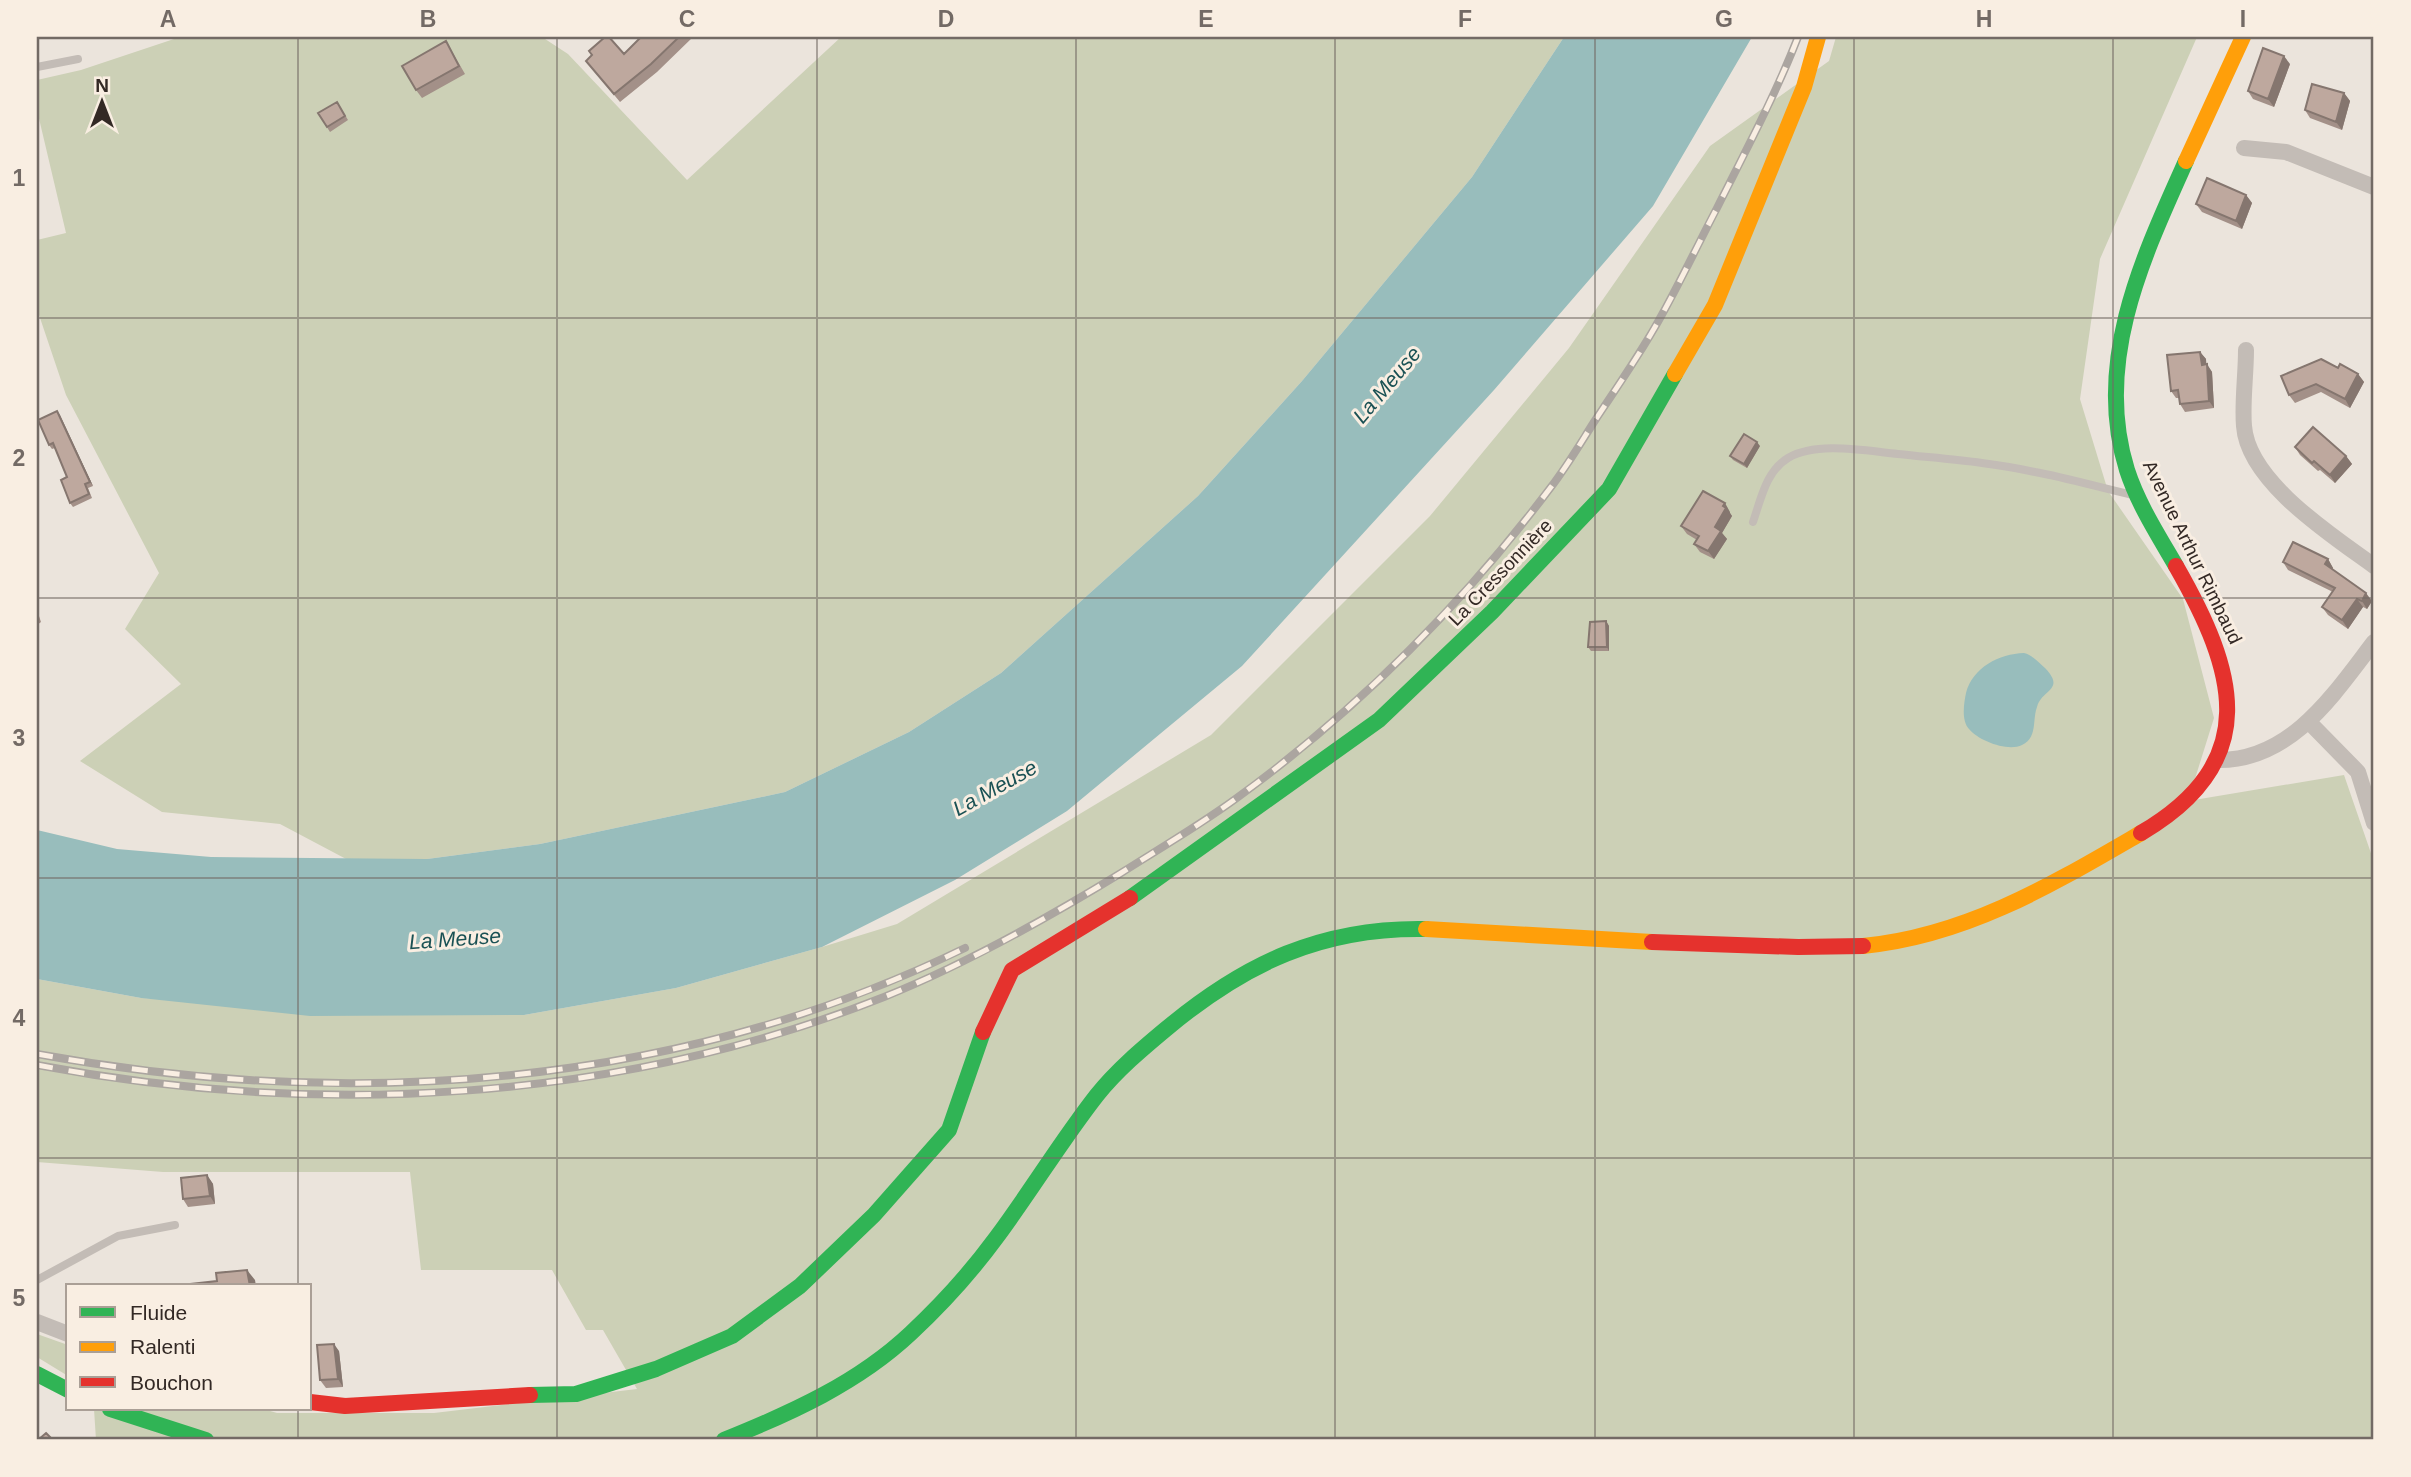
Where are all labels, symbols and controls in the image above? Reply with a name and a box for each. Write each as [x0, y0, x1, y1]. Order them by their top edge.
text: A [160, 6, 176, 32]
text: B [420, 6, 436, 32]
text: C [679, 6, 695, 32]
text: D [938, 6, 954, 32]
text: E [1198, 6, 1214, 32]
text: F [1458, 6, 1472, 32]
text: G [1715, 6, 1733, 32]
text: H [1976, 6, 1992, 32]
text: I [2240, 6, 2246, 32]
north arrow [66, 66, 136, 136]
text: N [95, 75, 109, 96]
text: 1 [13, 165, 26, 191]
water label: La Meuse [1348, 342, 1425, 427]
text: 2 [13, 445, 25, 471]
street label: Avenue Arthur Rimbaud [2139, 457, 2246, 647]
street label: La Cressonnière [1444, 515, 1556, 630]
text: 3 [13, 725, 25, 751]
water label: La Meuse [949, 755, 1041, 820]
water label: La Meuse [408, 924, 502, 953]
text: 4 [13, 1005, 26, 1031]
legend [66, 1284, 312, 1410]
text: 5 [13, 1285, 26, 1311]
text: Fluide [130, 1301, 187, 1324]
text: Ralenti [130, 1335, 195, 1358]
text: Bouchon [130, 1371, 213, 1394]

